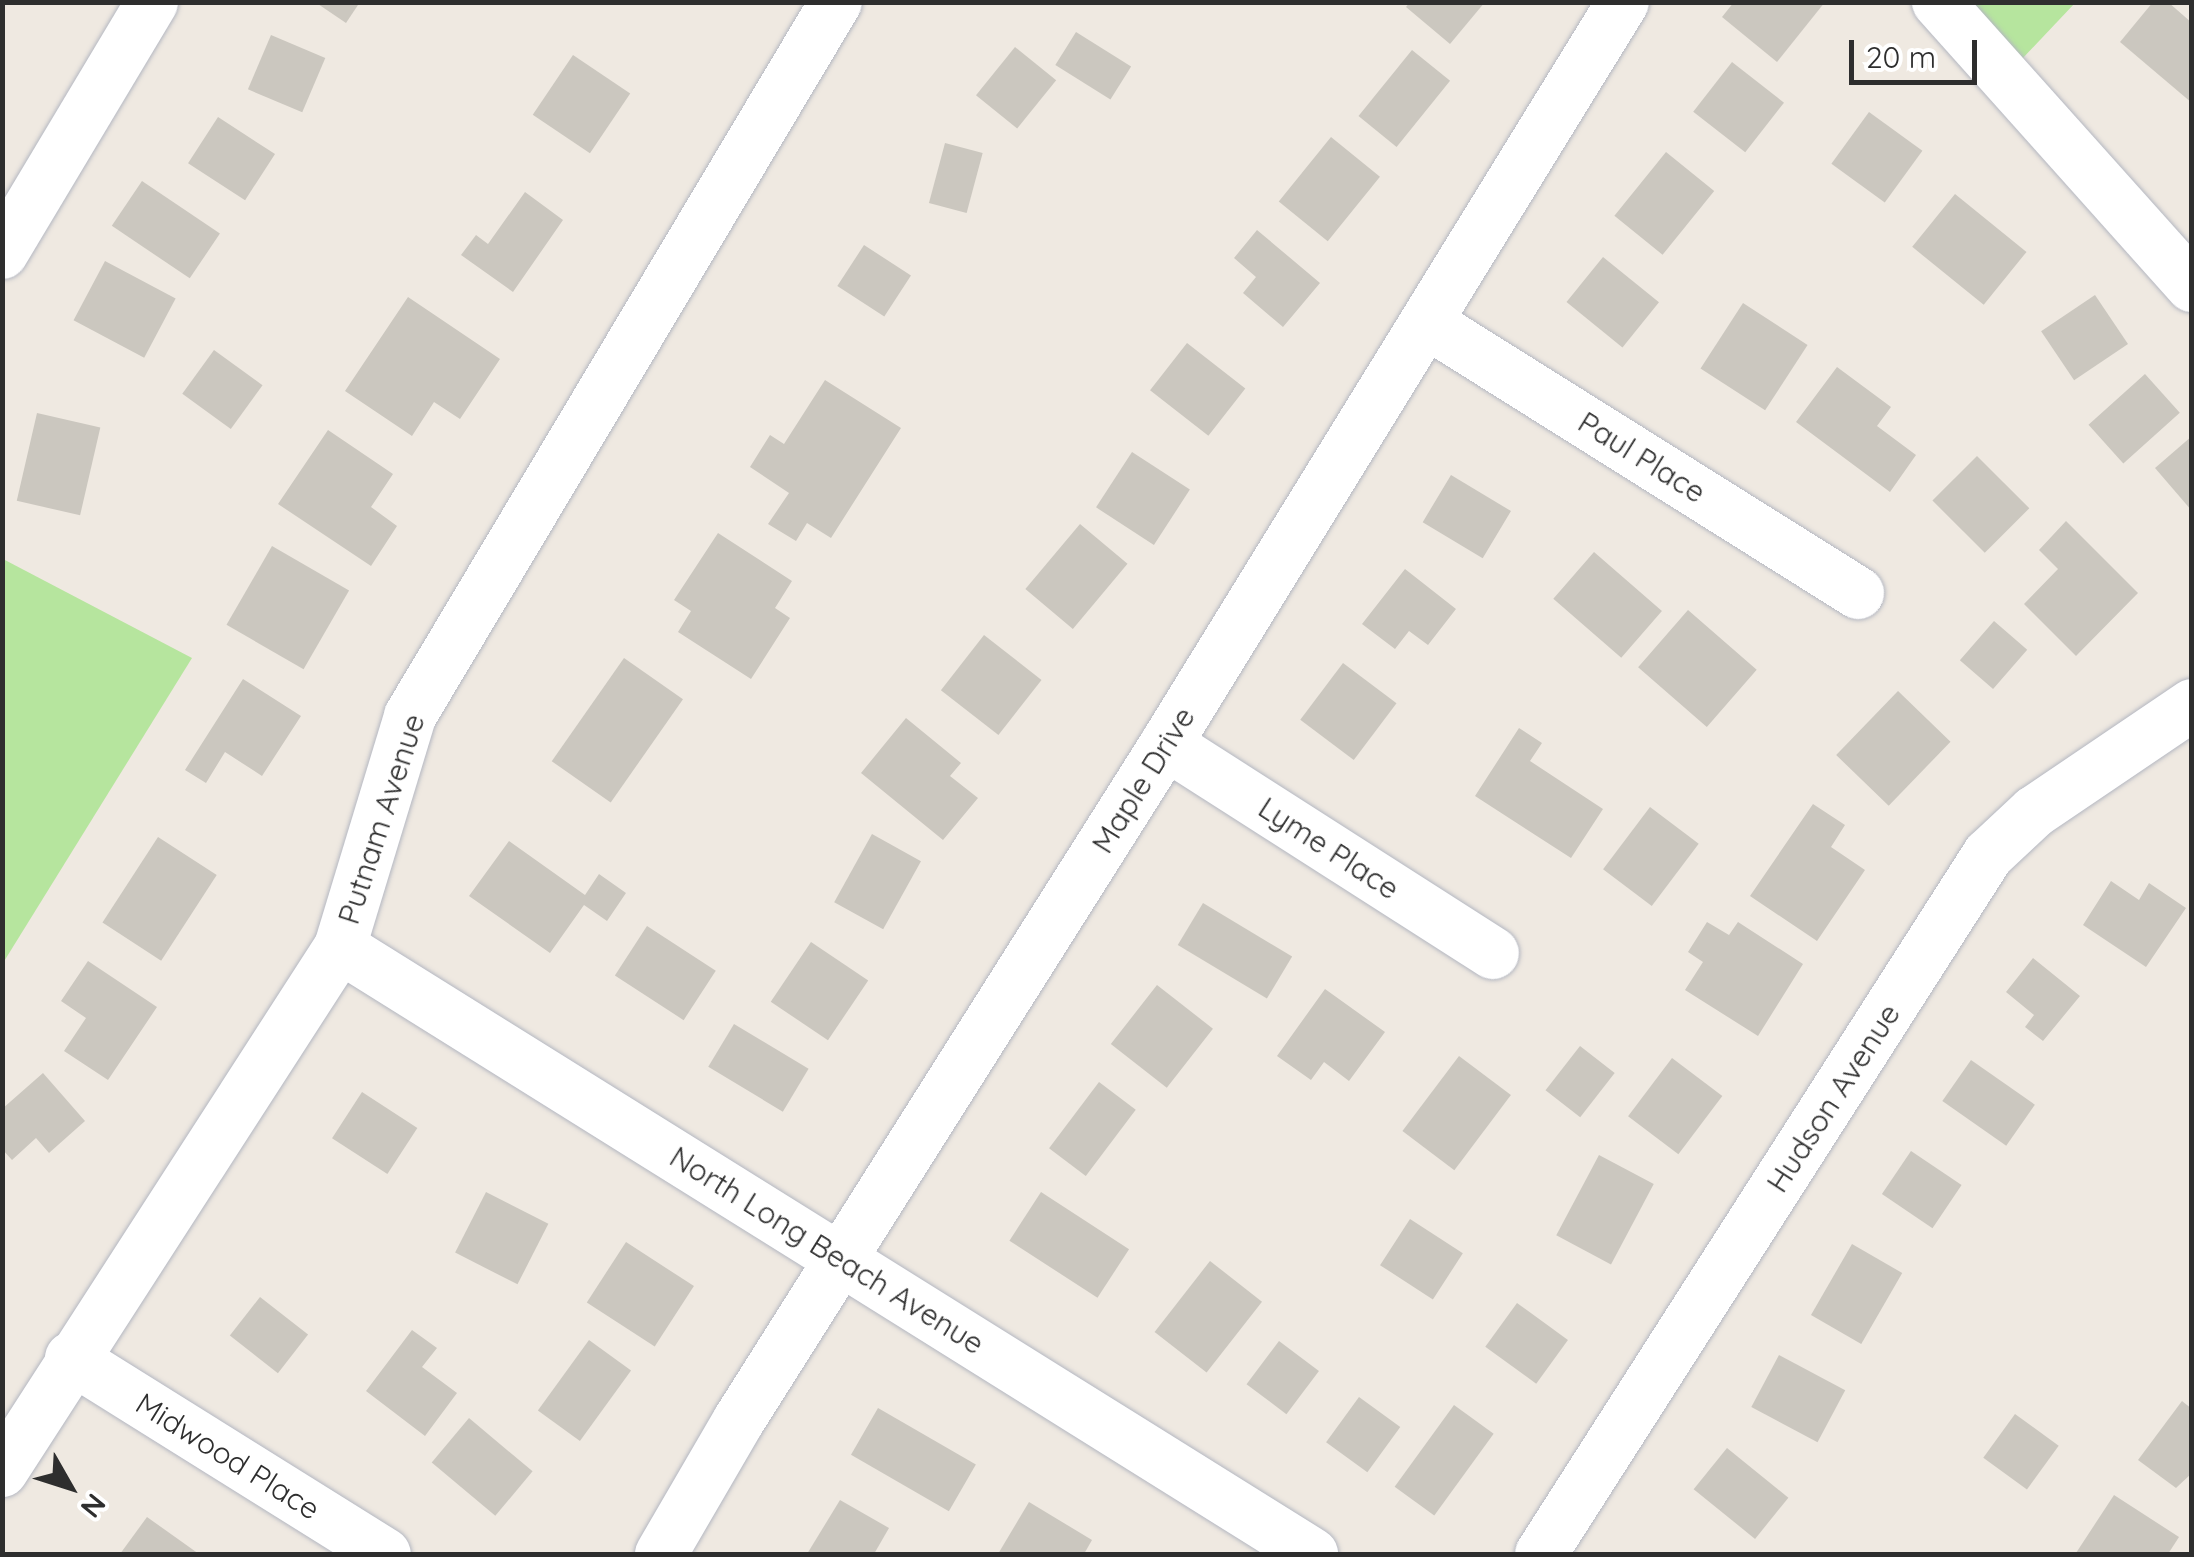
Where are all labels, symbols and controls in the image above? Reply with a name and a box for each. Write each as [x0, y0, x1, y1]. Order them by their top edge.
scale bar [1854, 20, 1982, 82]
text: 20 m [1866, 38, 1936, 76]
street label: Paul Place [1572, 404, 1712, 510]
street label: Maple Drive [1084, 700, 1202, 860]
street label: Putnam Avenue [330, 709, 432, 929]
street label: Lyme Place [1252, 789, 1406, 907]
street label: Hudson Avenue [1759, 997, 1907, 1199]
street label: North Long Beach Avenue [663, 1138, 991, 1362]
street label: Midwood Place [129, 1385, 327, 1527]
north arrow [20, 1437, 120, 1537]
text: N [74, 1487, 114, 1525]

